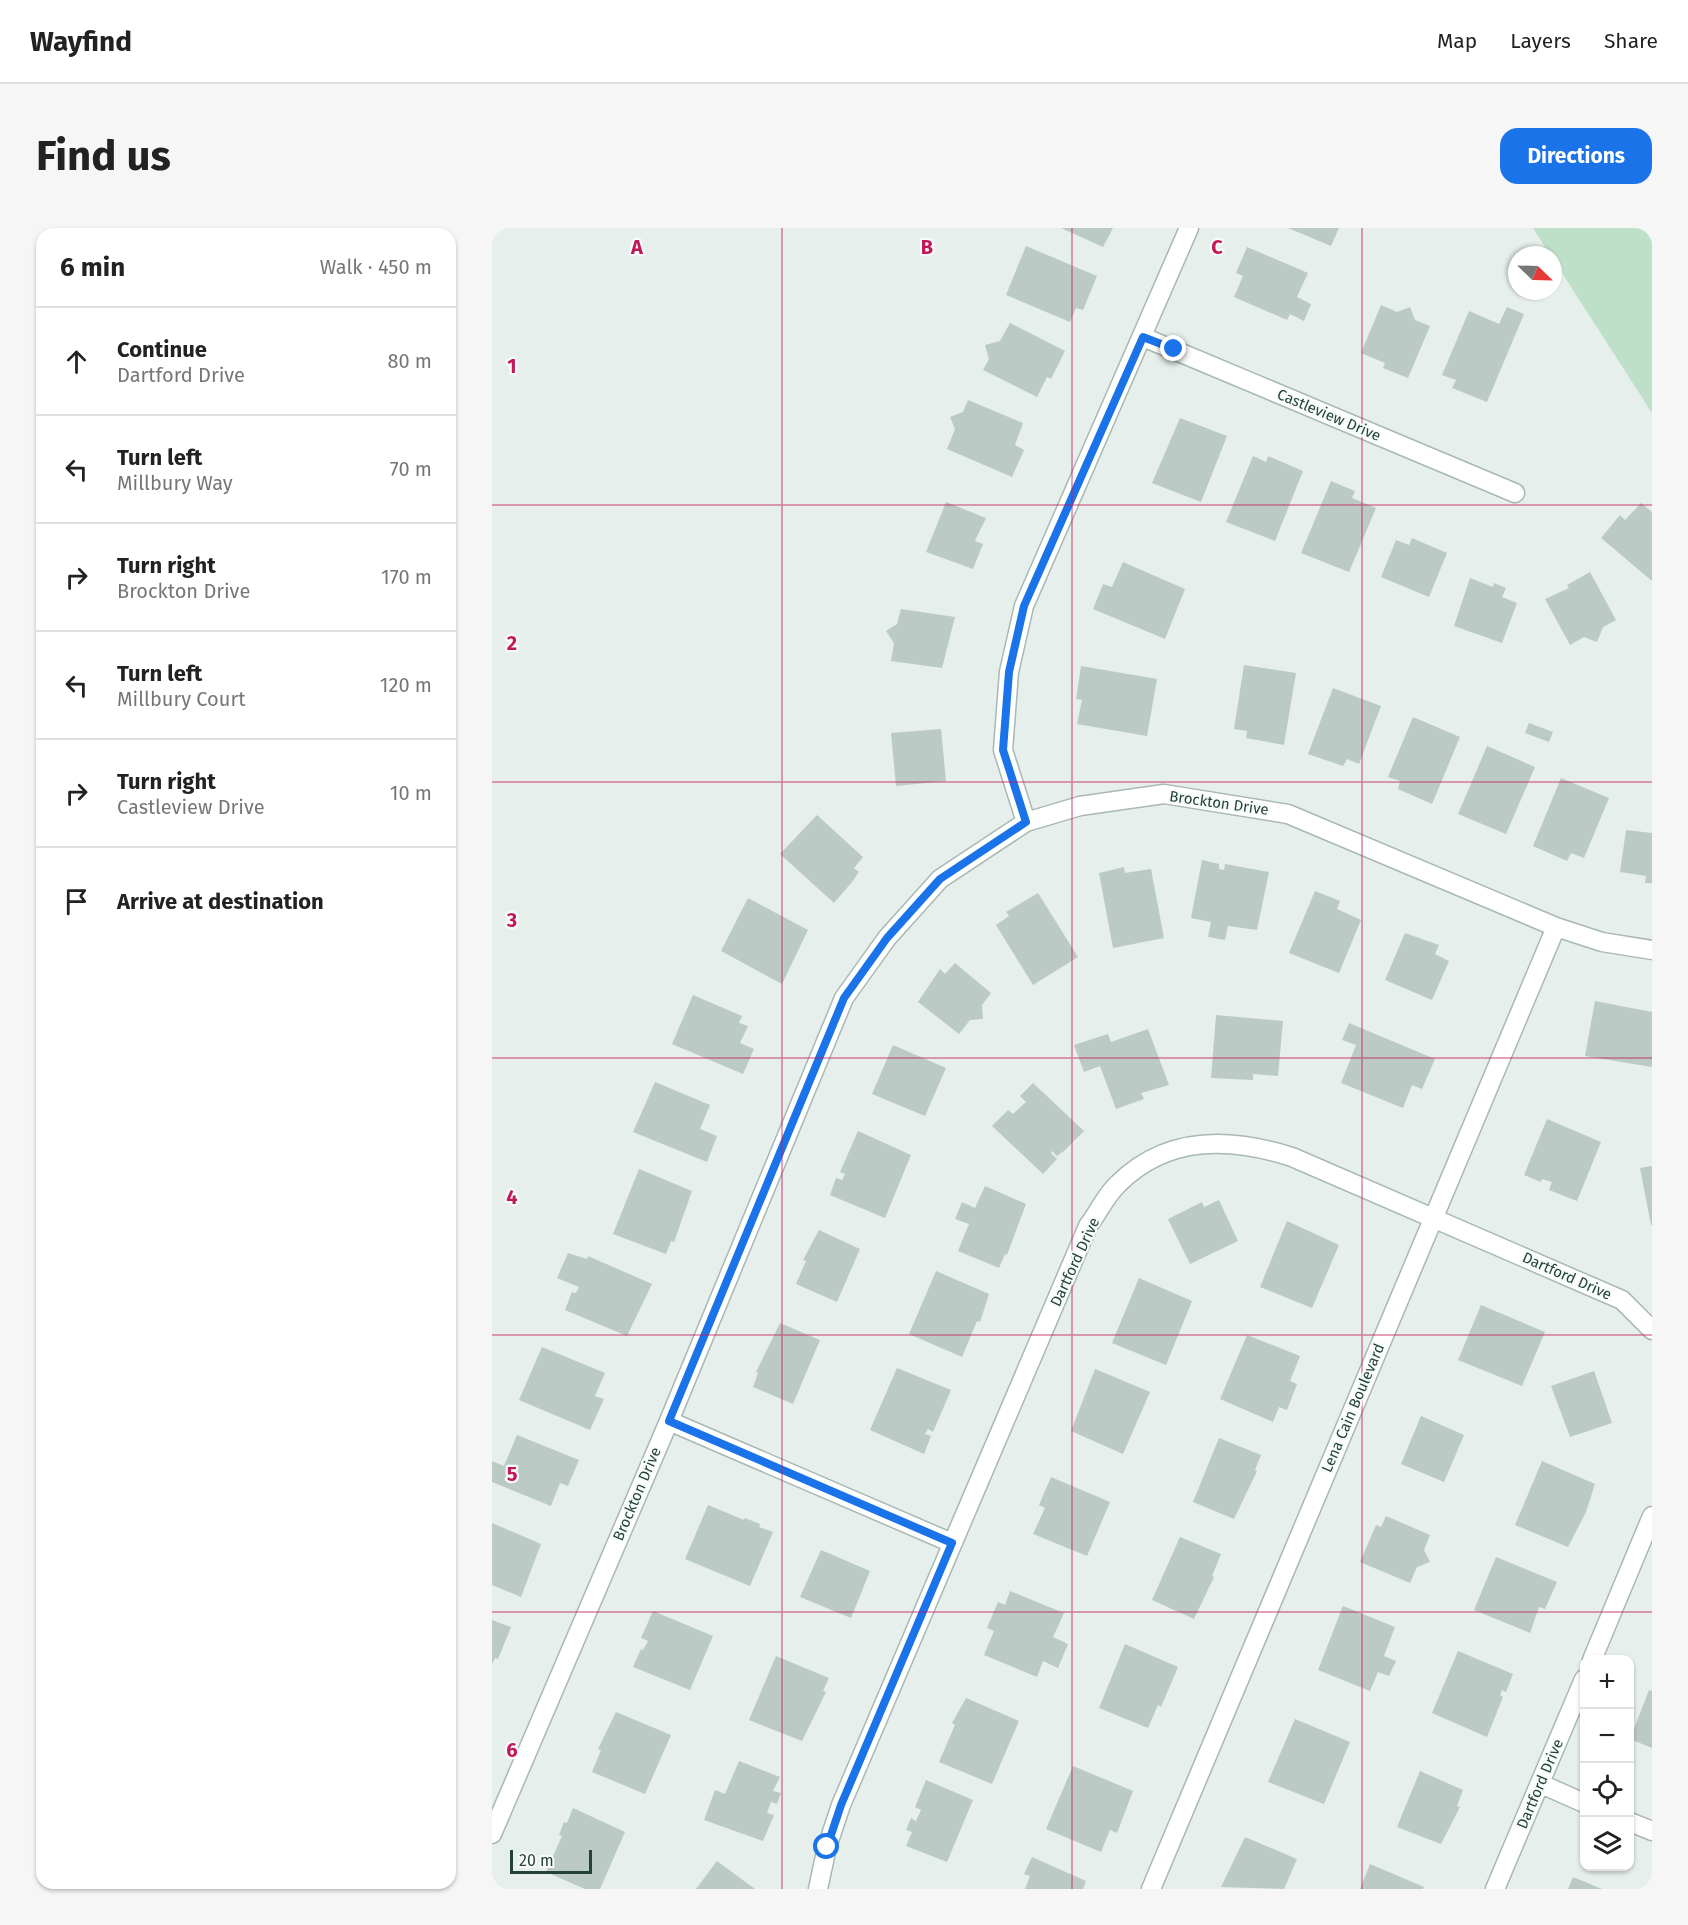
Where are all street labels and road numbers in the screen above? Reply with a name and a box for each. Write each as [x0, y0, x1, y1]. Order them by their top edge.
street label: Castleview Drive [1275, 385, 1383, 445]
street label: Brockton Drive [1168, 787, 1270, 819]
street label: Dartford Drive [1047, 1215, 1103, 1309]
street label: Dartford Drive [1519, 1248, 1615, 1304]
street label: Lena Cain Boulevard [1318, 1341, 1388, 1475]
street label: Brockton Drive [609, 1444, 665, 1544]
street label: Dartford Drive [1513, 1736, 1567, 1832]

